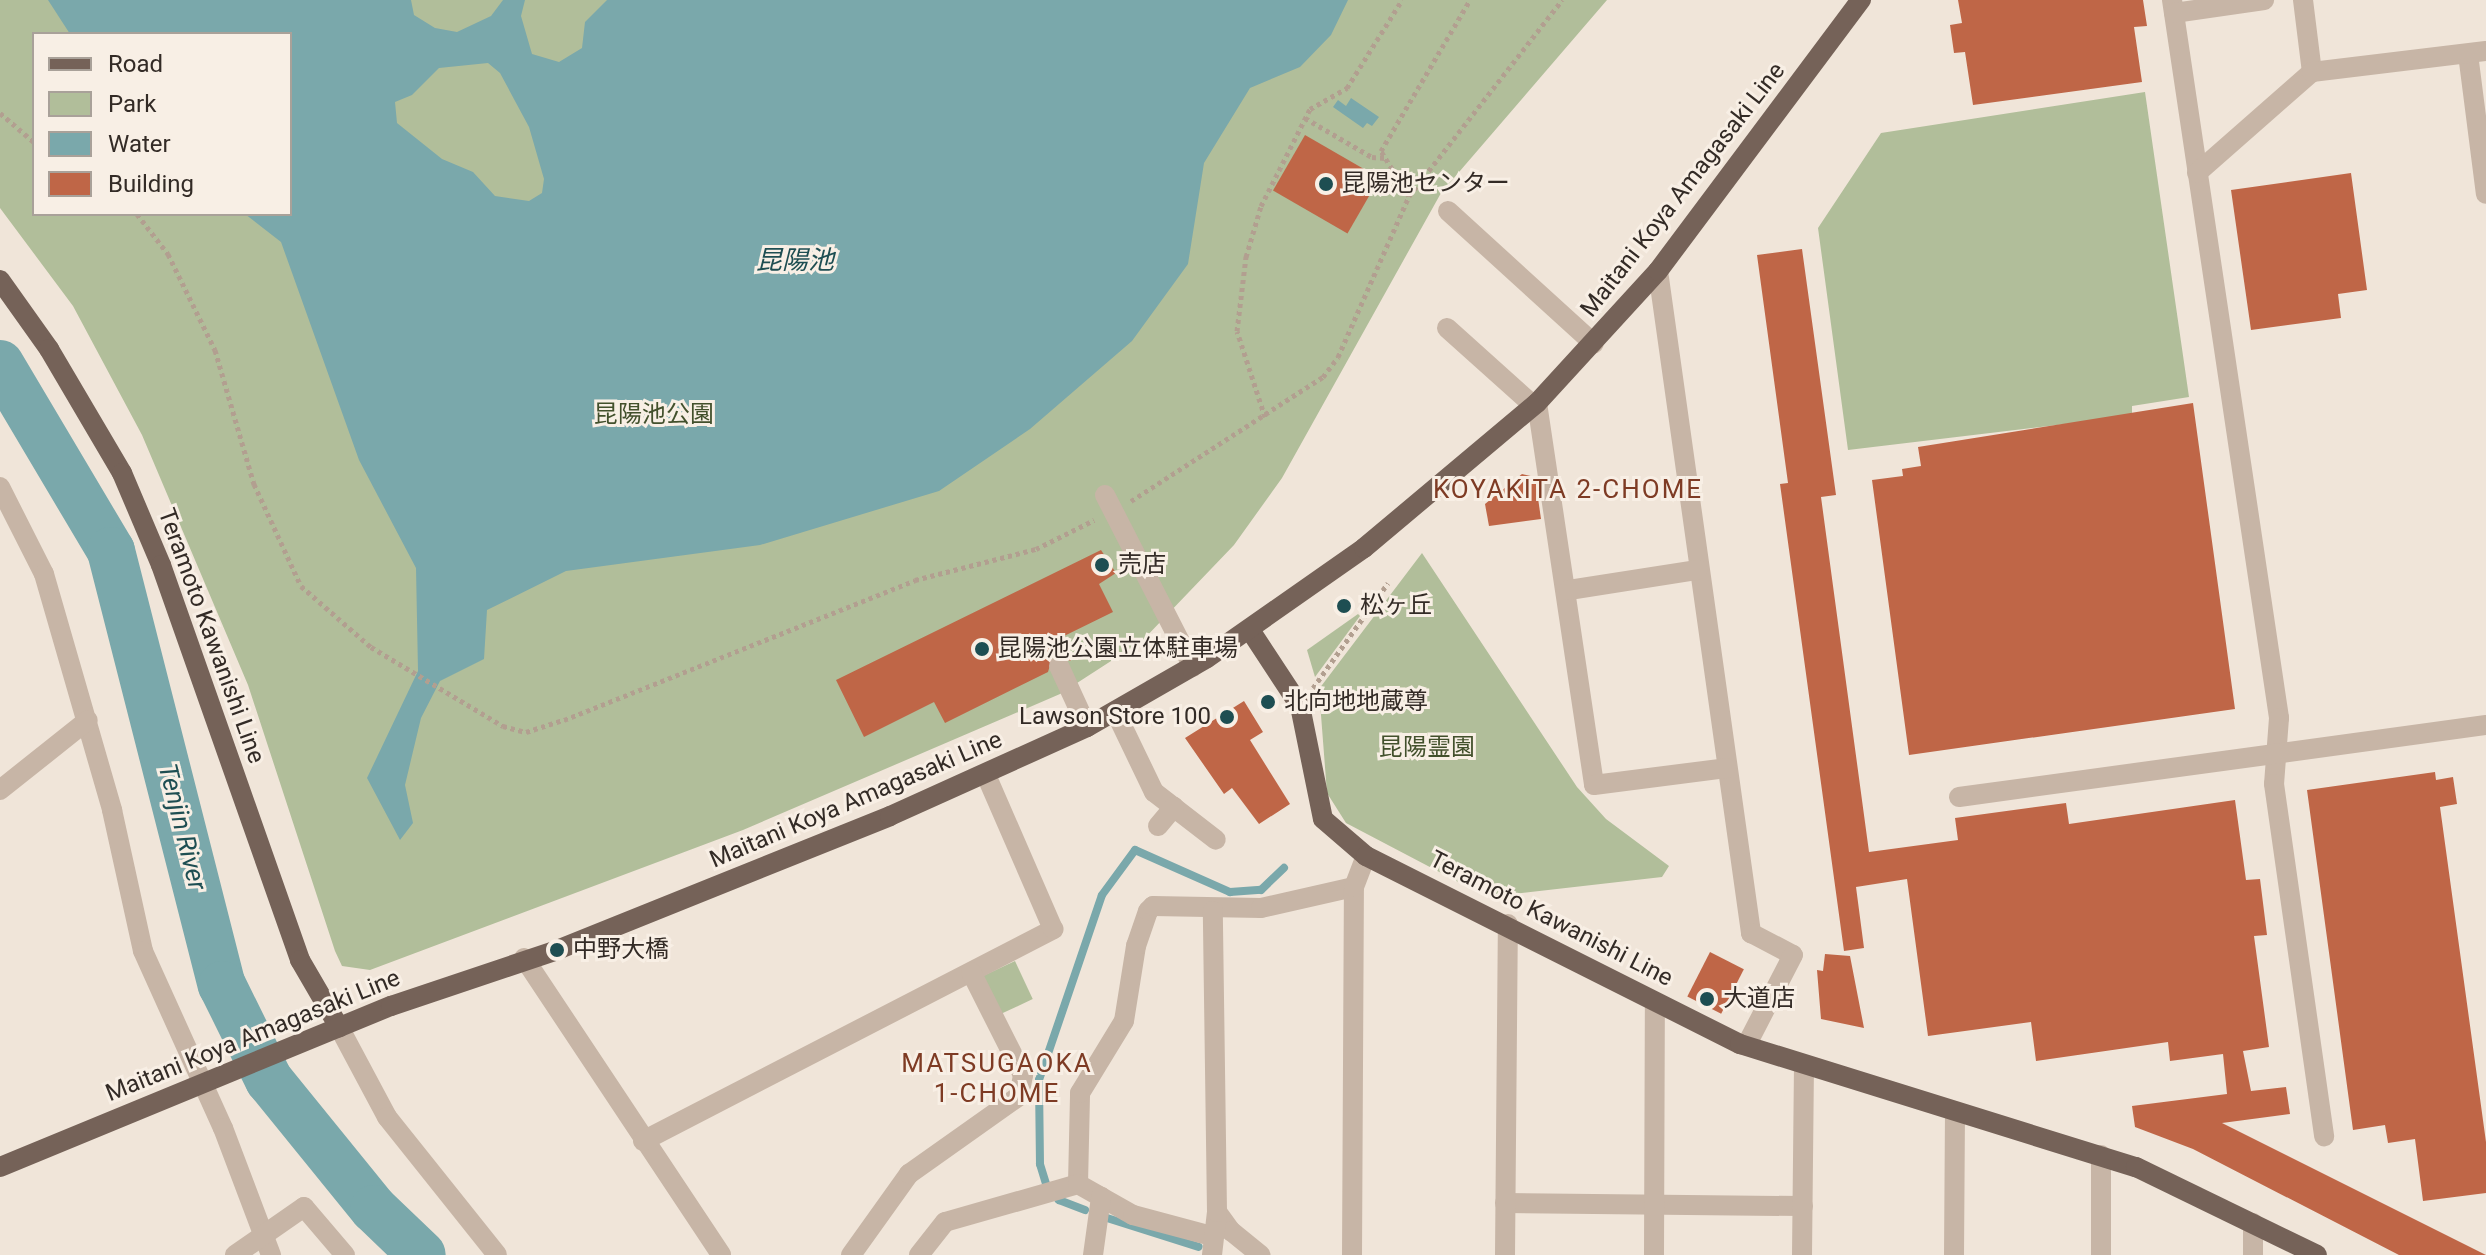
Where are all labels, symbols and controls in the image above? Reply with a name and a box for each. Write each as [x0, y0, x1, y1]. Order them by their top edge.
legend [32, 32, 292, 216]
text: Road [108, 50, 163, 78]
street label: Maitani Koya Amagasaki Line [1575, 57, 1791, 323]
text: Park [108, 90, 156, 118]
text: Water [108, 130, 171, 158]
text: Building [108, 170, 194, 198]
place label: 昆陽池センター [1342, 170, 1510, 198]
marker: 昆陽池センター [1317, 175, 1335, 193]
water label: 昆陽池 [756, 245, 834, 277]
park label: 昆陽池公園 [594, 401, 714, 429]
district label: KOYAKITA 2-CHOME [1433, 474, 1703, 506]
street label: Teramoto Kawanishi Line [151, 505, 271, 767]
place label: 売店 [1118, 551, 1166, 579]
marker: 売店 [1093, 556, 1111, 574]
place label: 松ヶ丘 [1360, 592, 1432, 620]
marker: 松ヶ丘 [1335, 597, 1353, 615]
place label: 昆陽池公園立体駐車場 [998, 635, 1238, 663]
marker: 昆陽池公園立体駐車場 [973, 640, 991, 658]
place label: 北向地地蔵尊 [1284, 688, 1428, 716]
marker: 北向地地蔵尊 [1259, 693, 1277, 711]
place label: Lawson Store 100 [1019, 703, 1211, 731]
marker: Lawson Store 100 [1218, 708, 1236, 726]
street label: Maitani Koya Amagasaki Line [706, 725, 1006, 875]
park label: 昆陽霊園 [1379, 734, 1475, 762]
water label: Tenjin River [151, 761, 213, 893]
street label: Teramoto Kawanishi Line [1425, 845, 1677, 993]
place label: 中野大橋 [573, 936, 669, 964]
marker: 中野大橋 [548, 941, 566, 959]
street label: Maitani Koya Amagasaki Line [102, 964, 404, 1108]
place label: 大道店 [1723, 985, 1795, 1013]
marker: 大道店 [1698, 990, 1716, 1008]
district label: MATSUGAOKA 1-CHOME [901, 1048, 1093, 1110]

